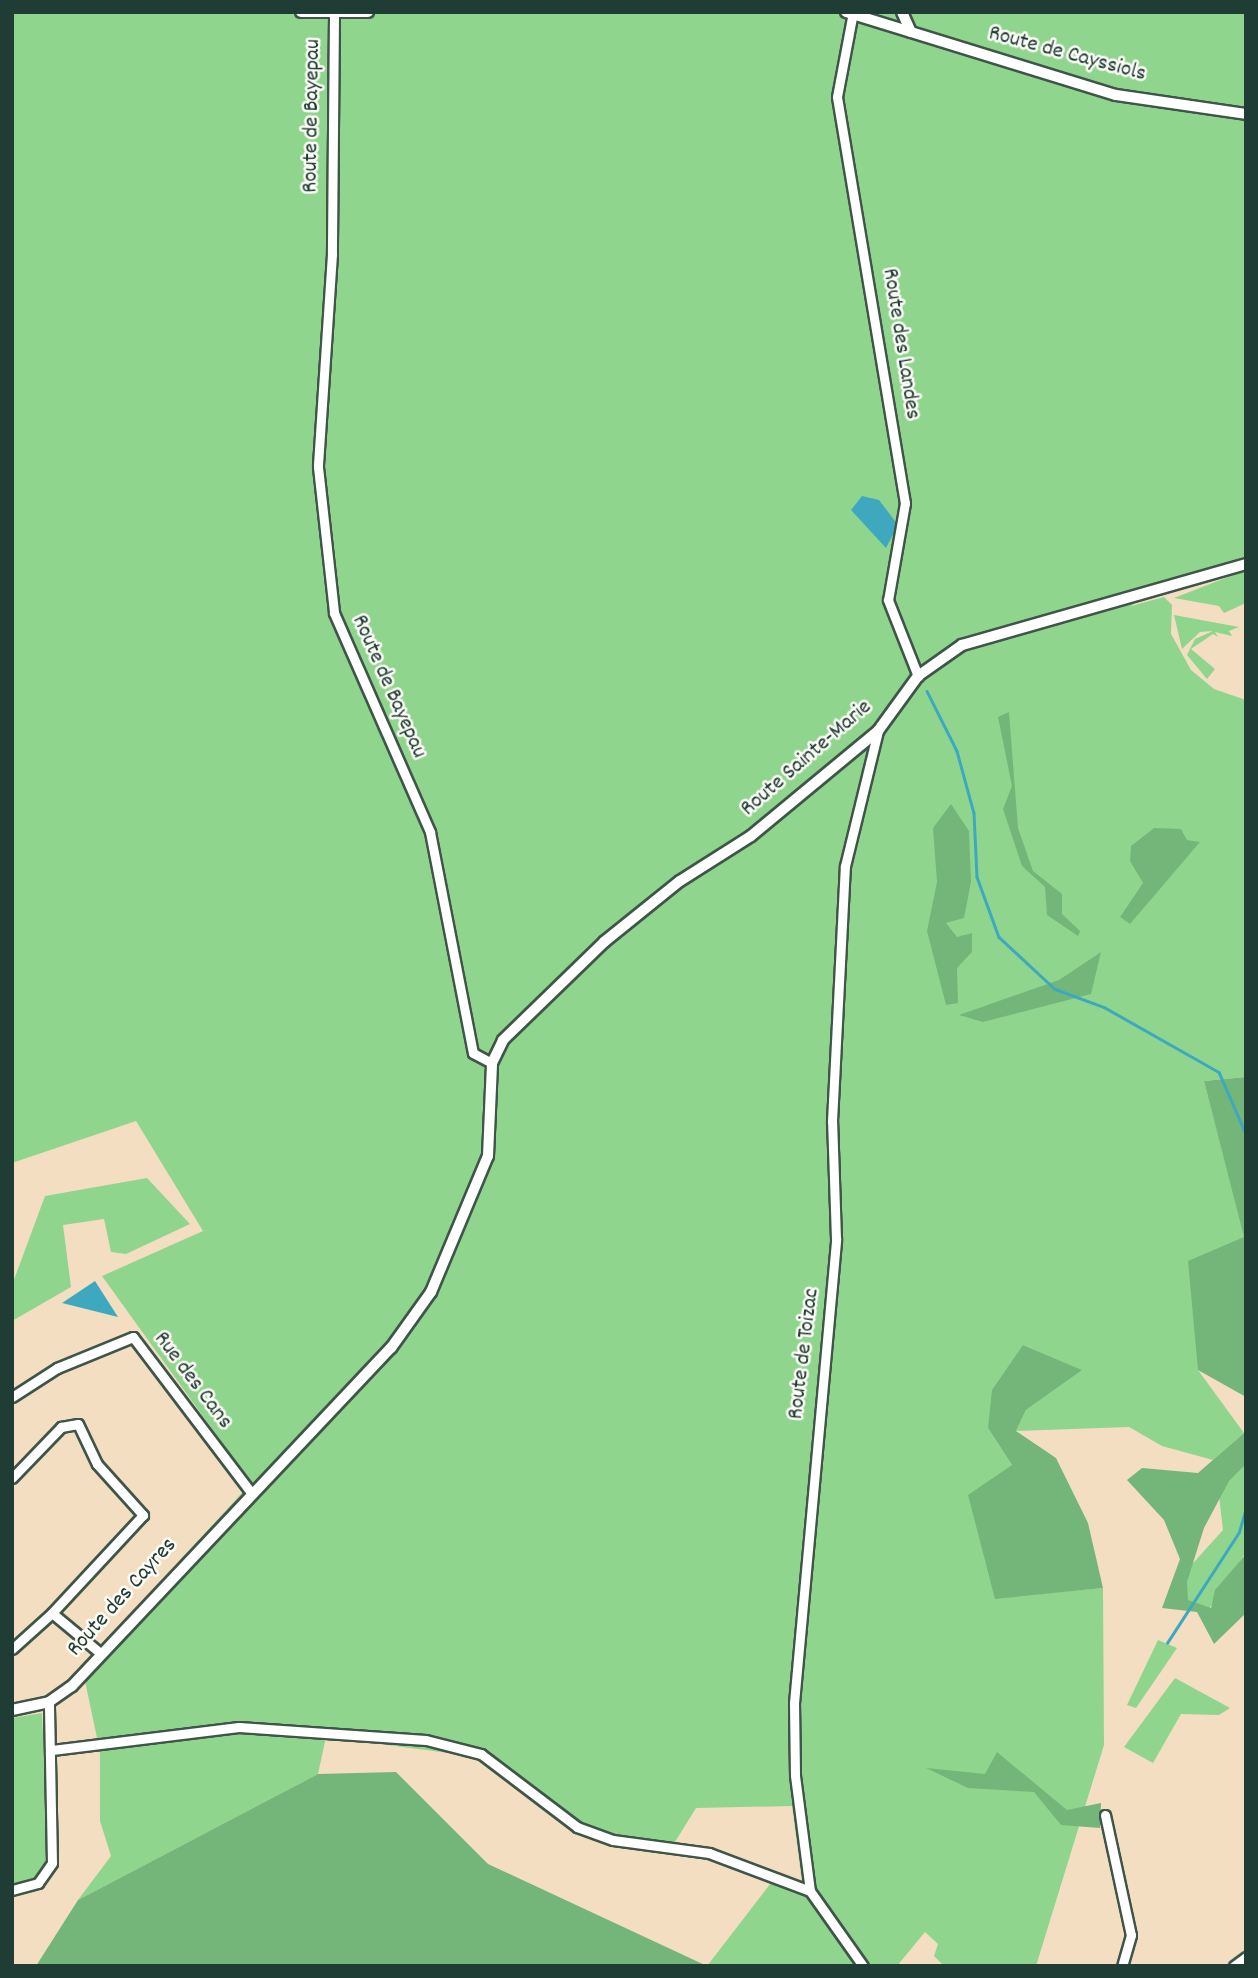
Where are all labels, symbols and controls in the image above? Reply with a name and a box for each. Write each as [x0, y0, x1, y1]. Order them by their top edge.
street label: Route de Cayssiols [985, 21, 1149, 89]
street label: Route de Bayepau [298, 39, 328, 193]
street label: Route des Landes [874, 267, 926, 421]
street label: Route de Bayepau [344, 611, 432, 763]
street label: Route Sainte-Marie [736, 695, 878, 823]
street label: Route de Toizac [783, 1287, 827, 1421]
street label: Rue des Cans [146, 1327, 238, 1435]
street label: Route des Cayres [62, 1533, 184, 1663]

